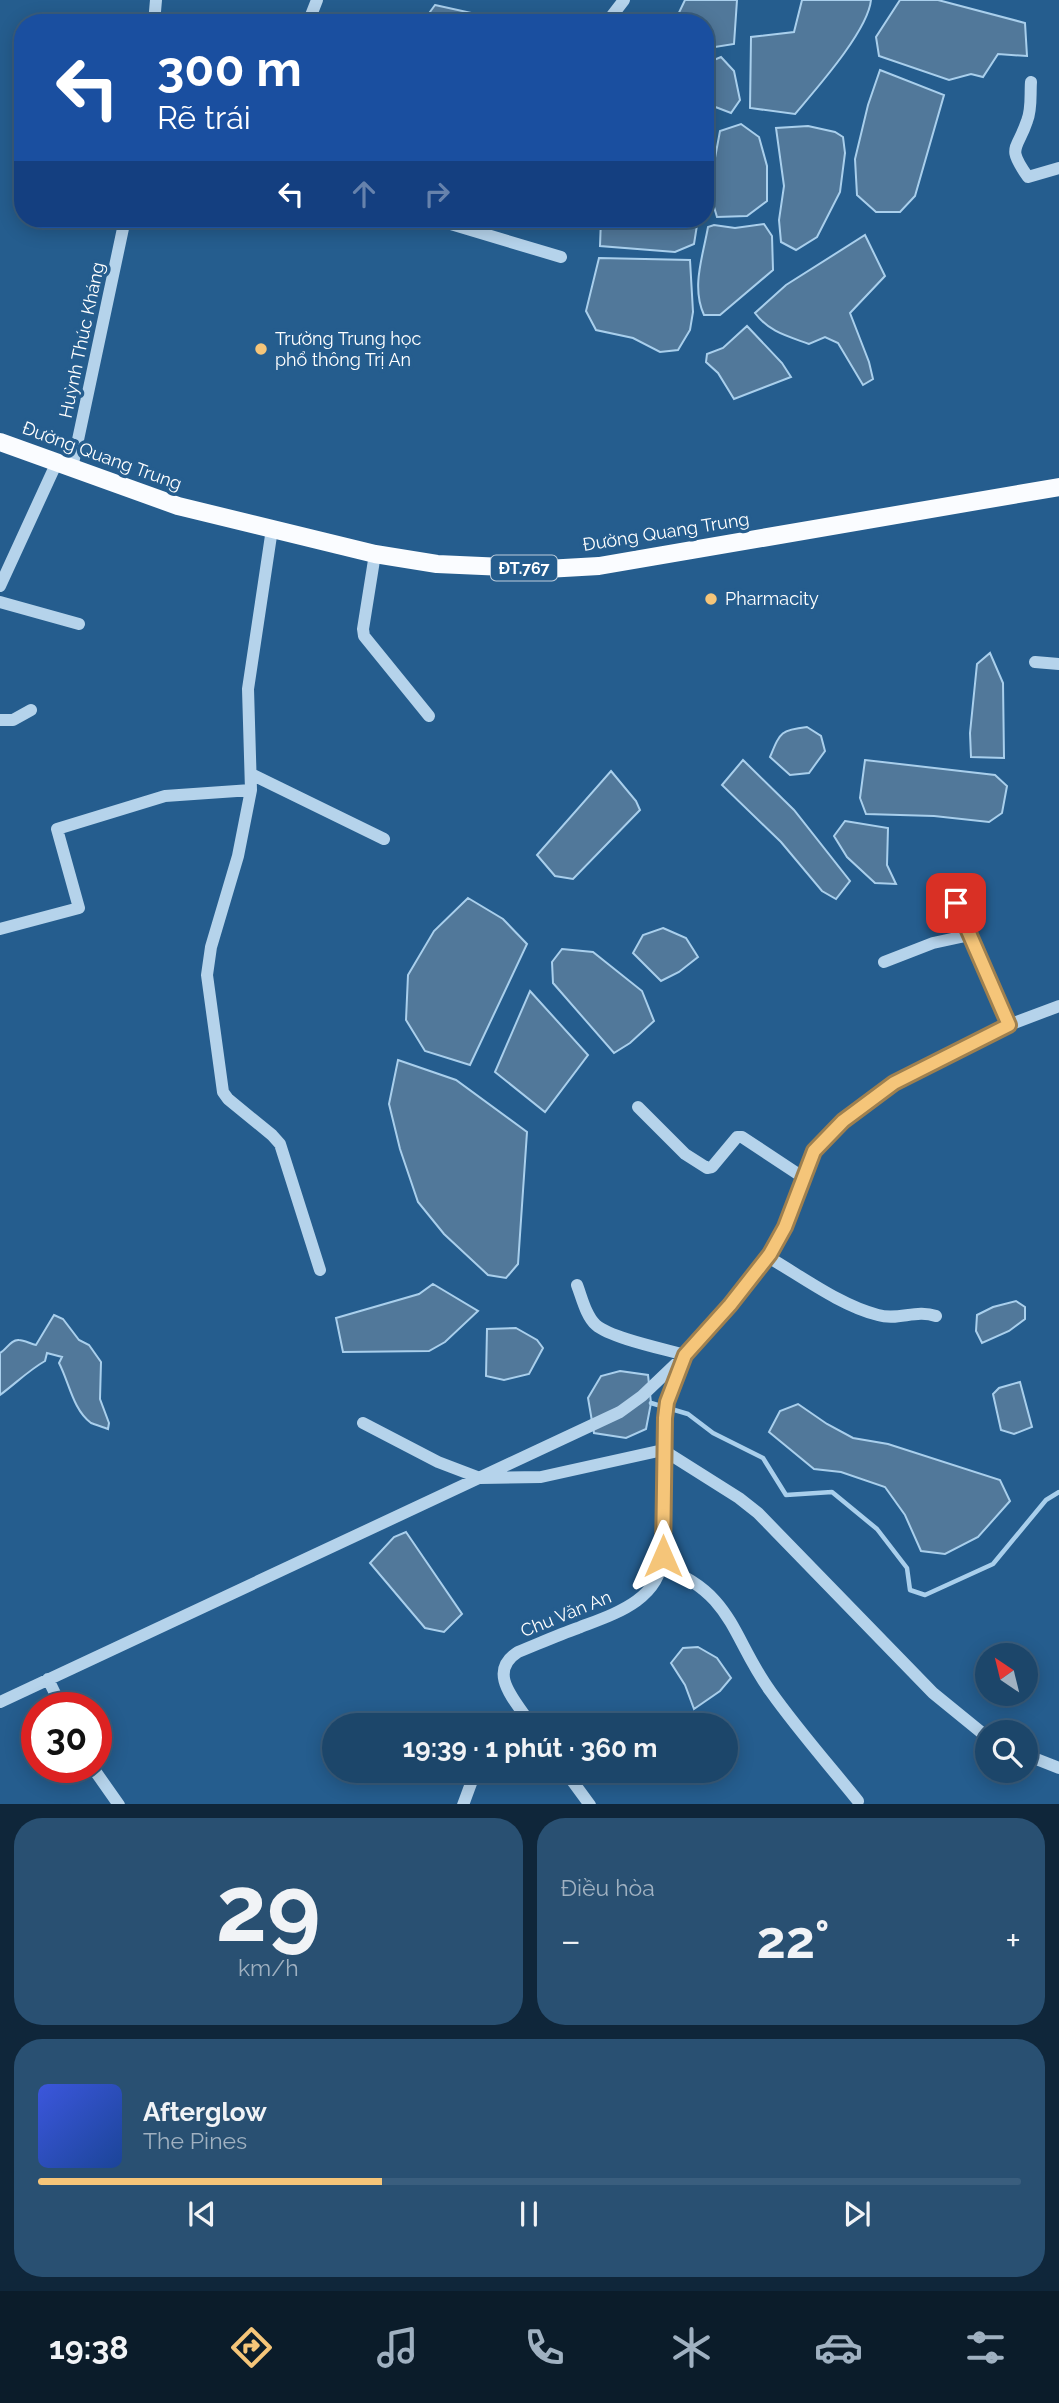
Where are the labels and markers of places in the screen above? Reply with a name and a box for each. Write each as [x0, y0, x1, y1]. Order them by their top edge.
place label: Trường Trung học phổ thông Trị An [275, 328, 422, 370]
marker: Trường Trung học phổ thông Trị An [253, 341, 269, 357]
place label: Pharmacity [725, 588, 819, 609]
marker: Pharmacity [703, 591, 719, 607]
pin [926, 873, 986, 933]

